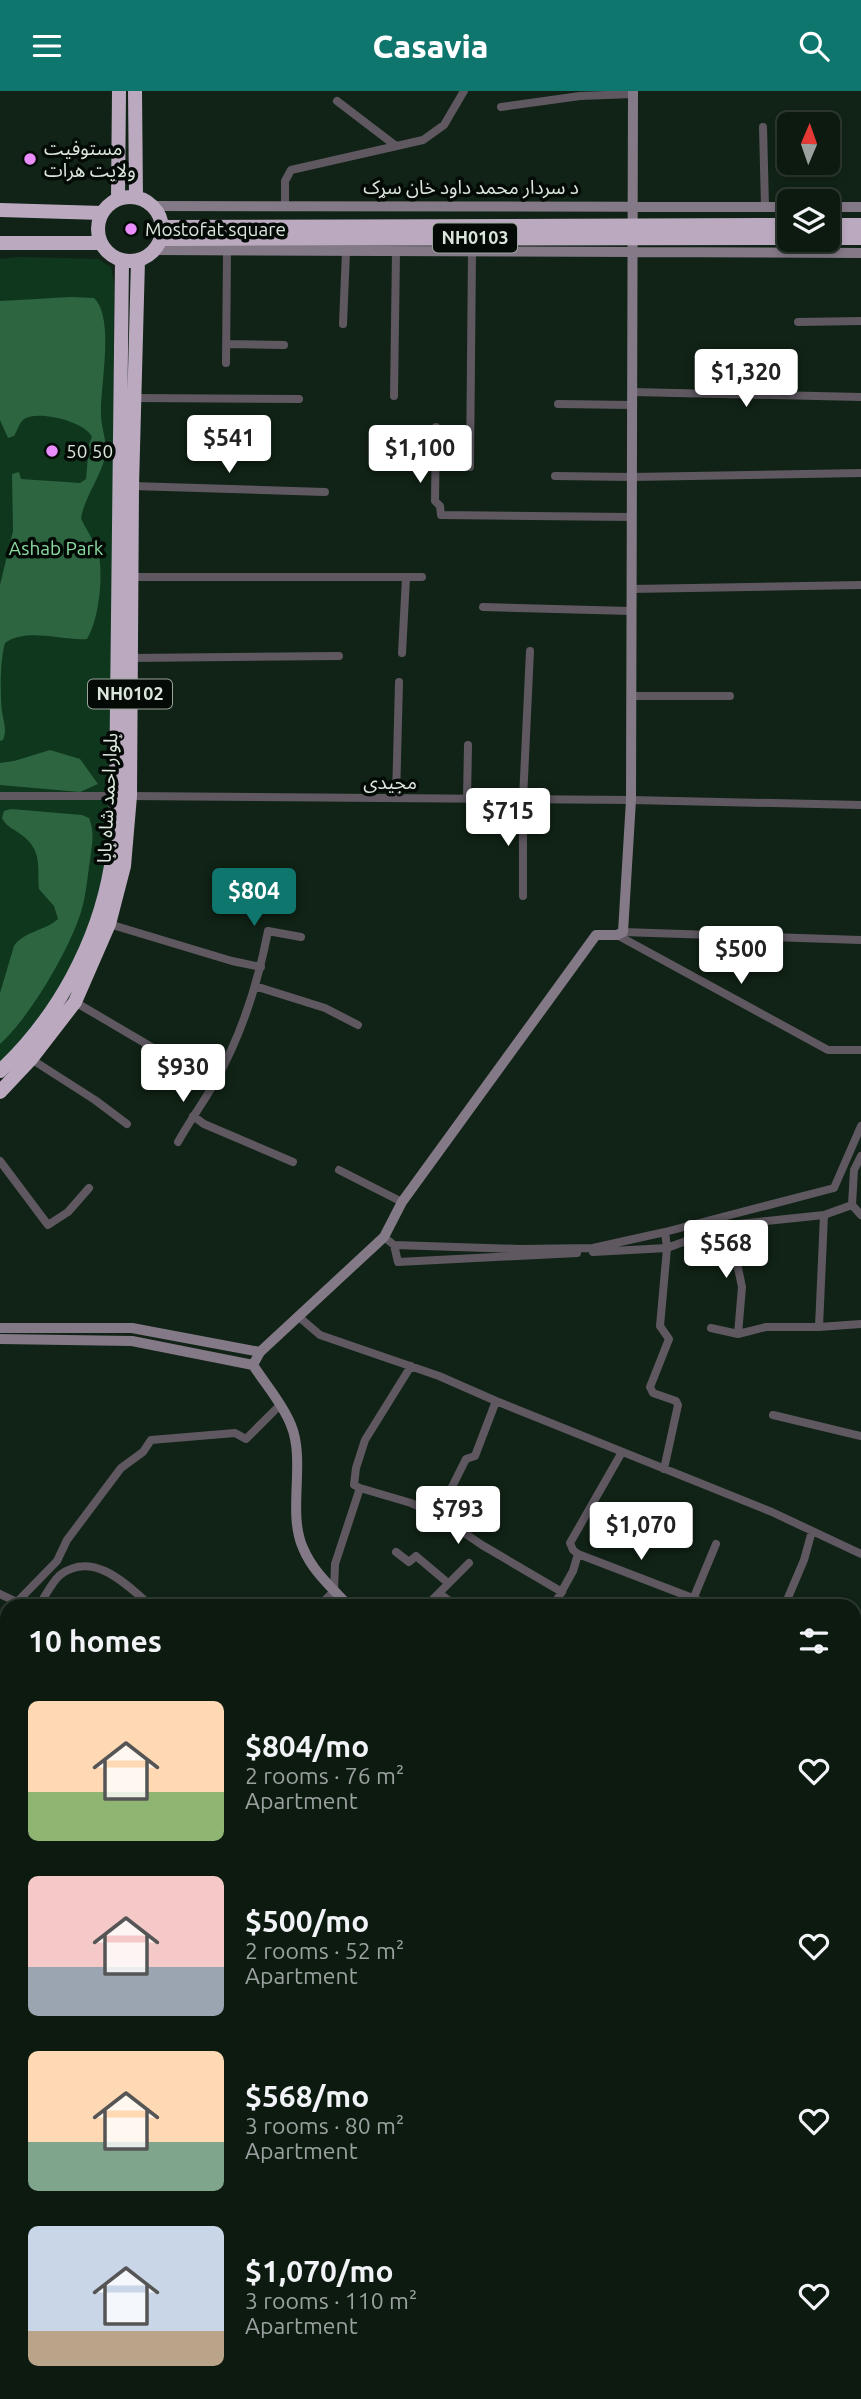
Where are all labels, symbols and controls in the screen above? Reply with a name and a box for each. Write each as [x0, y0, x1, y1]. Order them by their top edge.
icon: menu [28, 27, 66, 65]
icon: search [795, 27, 833, 65]
text: Casavia [372, 28, 489, 64]
north arrow [777, 112, 840, 175]
map controls [777, 112, 840, 252]
place label: مستوفیت ولایت هرات [44, 137, 136, 182]
marker: مستوفیت ولایت هرات [22, 151, 38, 167]
street label: د سردار محمد داود خان سړک [363, 176, 579, 199]
button: layers [777, 189, 840, 252]
place label: Mostofat square [145, 218, 286, 240]
marker: Mostofat square [123, 221, 139, 237]
road number: NH0103 [433, 223, 517, 253]
pin: $1,320 [689, 349, 803, 409]
text: $1,320 [711, 359, 781, 384]
pin: $541 [188, 415, 270, 475]
text: $541 [203, 425, 255, 450]
pin: $1,100 [363, 425, 477, 485]
text: $1,100 [385, 435, 455, 460]
place label: 50 50 [66, 440, 113, 462]
marker: 50 50 [44, 443, 60, 459]
park label: Ashab Park [9, 537, 104, 559]
road number: NH0102 [88, 679, 172, 709]
street label: بلوار احمد شاه بابا [93, 732, 122, 864]
street label: مجیدی [363, 771, 417, 793]
pin: $715 [467, 789, 549, 848]
text: $715 [482, 798, 534, 823]
pin: $804 [213, 869, 295, 928]
text: $804 [228, 878, 280, 903]
pin: $500 [700, 927, 782, 986]
text: $500 [715, 936, 767, 961]
pin: $930 [142, 1045, 224, 1104]
text: $930 [157, 1054, 209, 1079]
pin: $568 [685, 1221, 767, 1280]
text: $568 [700, 1230, 752, 1255]
pin: $793 [417, 1487, 499, 1546]
text: $793 [432, 1496, 484, 1521]
pin: $1,070 [584, 1503, 698, 1562]
text: $1,070 [606, 1512, 676, 1537]
icon: filters [795, 1622, 833, 1660]
text: 10 homes [28, 1624, 162, 1658]
icon: home [84, 1729, 168, 1813]
text: $804/mo [245, 1729, 369, 1763]
icon: heart [795, 1752, 833, 1790]
text: 2 rooms · 76 m² [245, 1763, 404, 1788]
text: Apartment [245, 1788, 358, 1813]
icon: home [84, 1904, 168, 1988]
text: $500/mo [245, 1904, 369, 1938]
icon: heart [795, 1927, 833, 1965]
text: 2 rooms · 52 m² [245, 1938, 404, 1963]
text: Apartment [245, 1963, 358, 1988]
icon: home [84, 2079, 168, 2163]
text: $568/mo [245, 2079, 369, 2113]
icon: heart [795, 2102, 833, 2140]
text: 3 rooms · 80 m² [245, 2113, 404, 2138]
text: Apartment [245, 2138, 358, 2163]
icon: home [84, 2254, 168, 2338]
text: $1,070/mo [245, 2254, 394, 2288]
icon: heart [795, 2277, 833, 2315]
text: 3 rooms · 110 m² [245, 2288, 417, 2313]
text: Apartment [245, 2313, 358, 2338]

